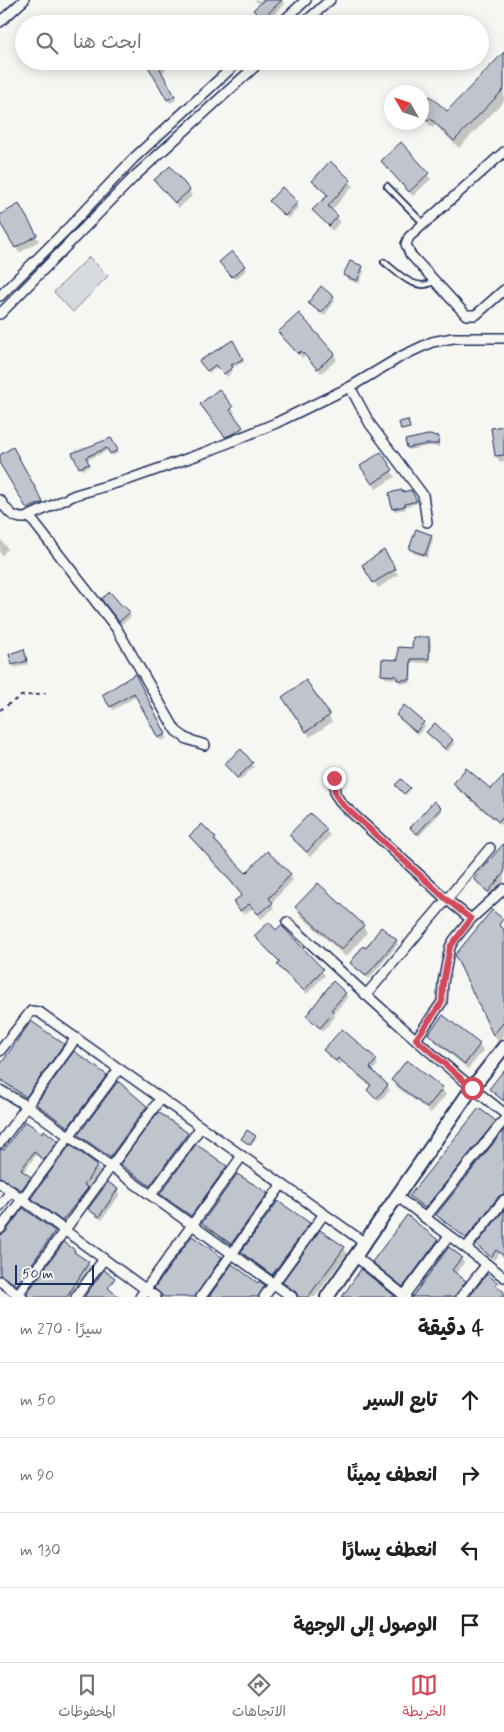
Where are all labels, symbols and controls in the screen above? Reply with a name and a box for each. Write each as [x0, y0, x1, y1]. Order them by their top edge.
search box [15, 15, 489, 70]
icon: search [33, 29, 61, 57]
text: ابحث هنا [73, 30, 142, 55]
north arrow [384, 85, 429, 130]
route end [323, 767, 346, 790]
route start [461, 1077, 484, 1100]
scale bar [15, 1262, 94, 1285]
text: 50 m [22, 1265, 53, 1283]
text: 4 دقيقة [418, 1315, 484, 1343]
text: سيرًا · 270 m [20, 1319, 103, 1340]
icon: ahead [456, 1386, 484, 1414]
text: تابع السير [364, 1388, 437, 1413]
text: 50 m [20, 1390, 56, 1411]
icon: right [456, 1461, 484, 1489]
text: انعطف يمينًا [347, 1463, 437, 1488]
text: 90 m [20, 1465, 54, 1486]
icon: left [456, 1536, 484, 1564]
text: انعطف يسارًا [342, 1538, 437, 1563]
text: 130 m [20, 1540, 61, 1561]
icon: arrive [456, 1611, 484, 1639]
text: الوصول إلى الوجهة [293, 1613, 437, 1638]
tab: المحفوظات [58, 1671, 116, 1724]
tab: الاتجاهات [232, 1671, 286, 1724]
tab: الخريطة [402, 1671, 446, 1724]

